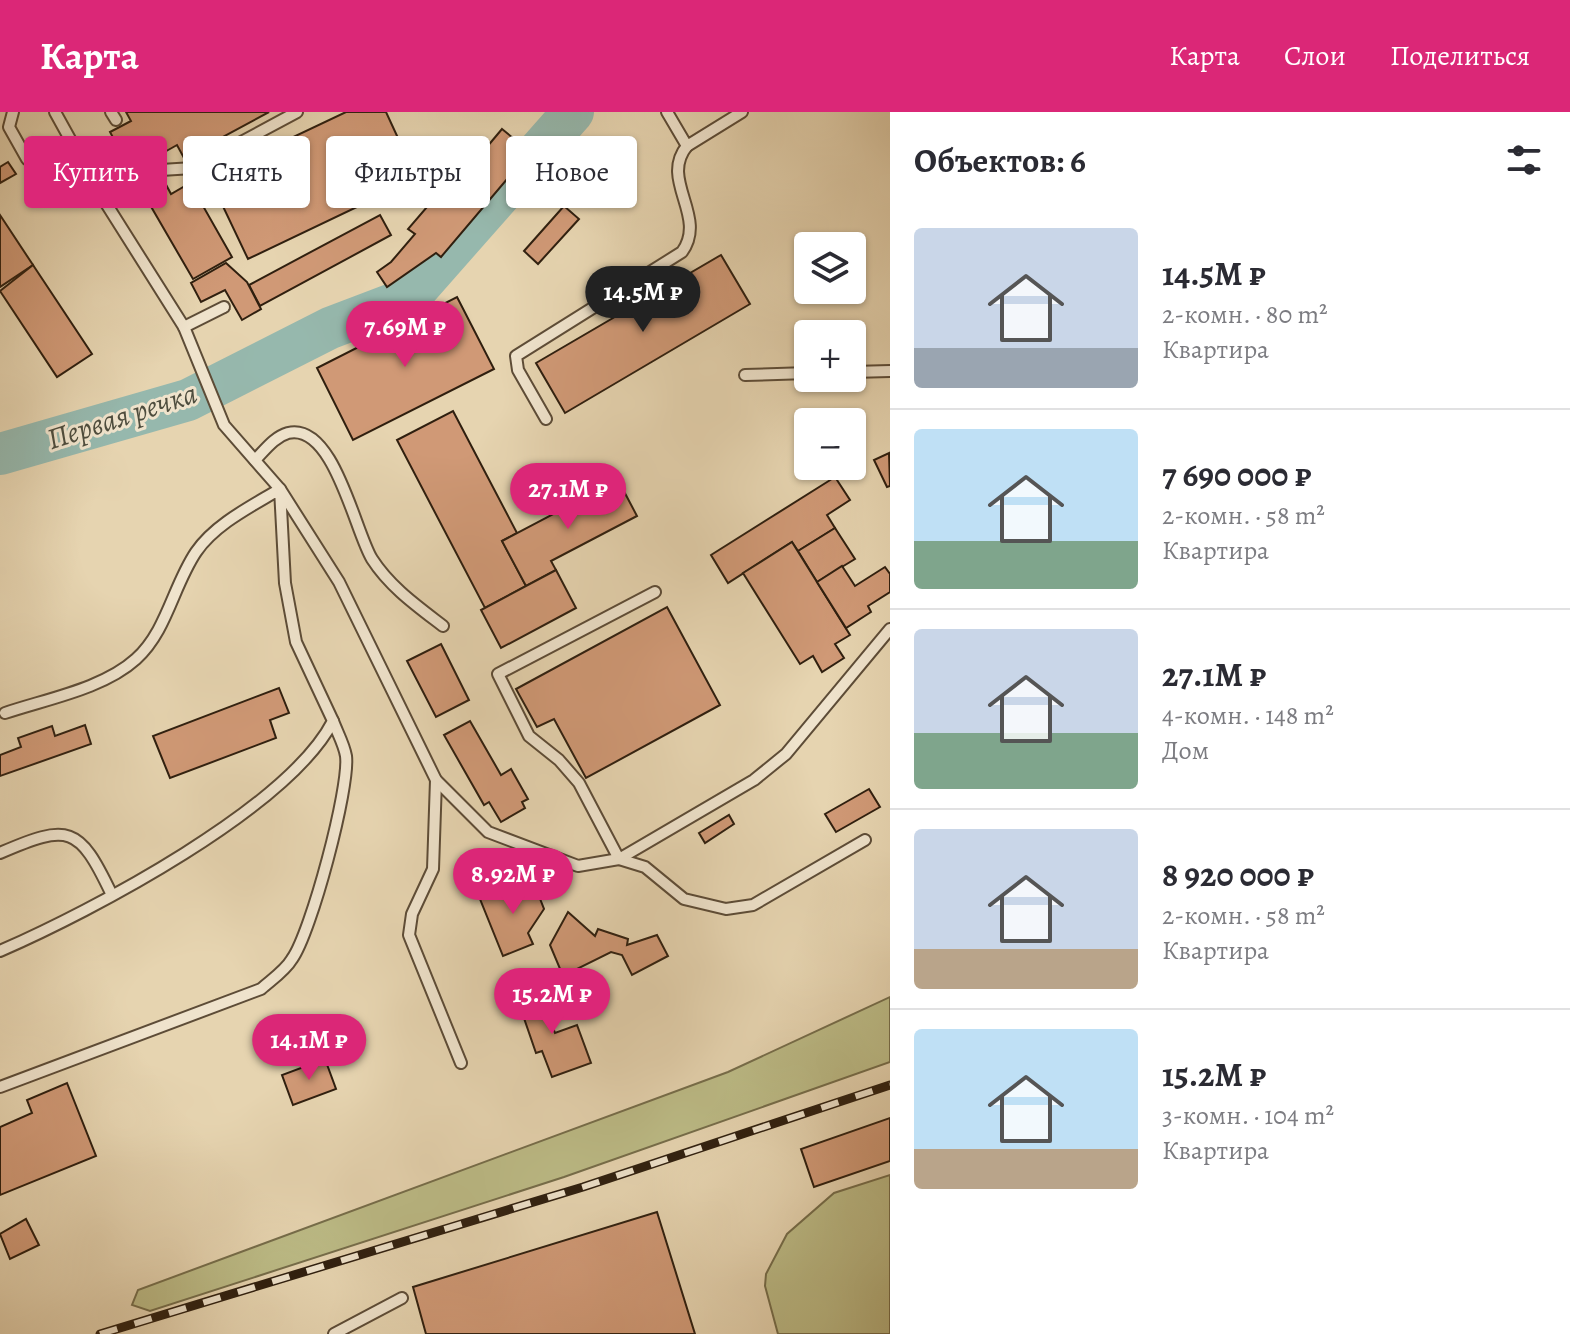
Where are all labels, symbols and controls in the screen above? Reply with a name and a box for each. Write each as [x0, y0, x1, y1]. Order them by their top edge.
text: Карта [40, 30, 139, 82]
text: Карта [1169, 37, 1240, 75]
text: Слои [1284, 37, 1346, 75]
text: Поделиться [1390, 37, 1530, 75]
chip: Купить [24, 136, 167, 208]
chip: Снять [183, 136, 310, 208]
chip: Фильтры [326, 136, 490, 208]
chip: Новое [506, 136, 637, 208]
text: Объектов: 6 [914, 137, 1086, 184]
icon: filters [1502, 138, 1546, 182]
map controls [794, 232, 866, 480]
button: layers [794, 232, 866, 304]
text: 14.5M ₽ [1162, 250, 1266, 297]
icon: home [978, 260, 1074, 356]
pin: 14.5M ₽ [569, 266, 717, 334]
text: 14.5M ₽ [603, 274, 683, 309]
text: 2-комн. · 80 m² [1162, 297, 1328, 332]
pin: 7.69M ₽ [331, 301, 479, 369]
text: 7.69M ₽ [364, 309, 446, 344]
button: + [794, 320, 866, 392]
text: Квартира [1162, 332, 1269, 367]
water label: Первая речка [42, 373, 202, 459]
button: − [794, 408, 866, 480]
text: 7 690 000 ₽ [1162, 451, 1312, 498]
icon: home [978, 461, 1074, 557]
pin: 27.1M ₽ [494, 463, 642, 531]
text: 27.1M ₽ [528, 471, 608, 506]
text: 2-комн. · 58 m² [1162, 498, 1325, 533]
text: Квартира [1162, 533, 1269, 568]
text: 27.1M ₽ [1162, 651, 1266, 698]
icon: home [978, 661, 1074, 757]
text: 4-комн. · 148 m² [1162, 698, 1334, 733]
text: Дом [1162, 733, 1209, 768]
pin: 8.92M ₽ [439, 848, 587, 916]
text: 8 920 000 ₽ [1162, 851, 1314, 898]
text: 8.92M ₽ [471, 856, 555, 891]
icon: home [978, 861, 1074, 957]
text: 2-комн. · 58 m² [1162, 898, 1325, 933]
text: Квартира [1162, 933, 1269, 968]
pin: 15.2M ₽ [478, 968, 626, 1036]
text: 15.2M ₽ [512, 976, 592, 1011]
pin: 14.1M ₽ [235, 1014, 383, 1082]
text: 14.1M ₽ [270, 1022, 348, 1057]
text: 15.2M ₽ [1162, 1051, 1266, 1098]
icon: home [978, 1061, 1074, 1157]
text: 3-комн. · 104 m² [1162, 1098, 1334, 1133]
text: Квартира [1162, 1133, 1269, 1168]

